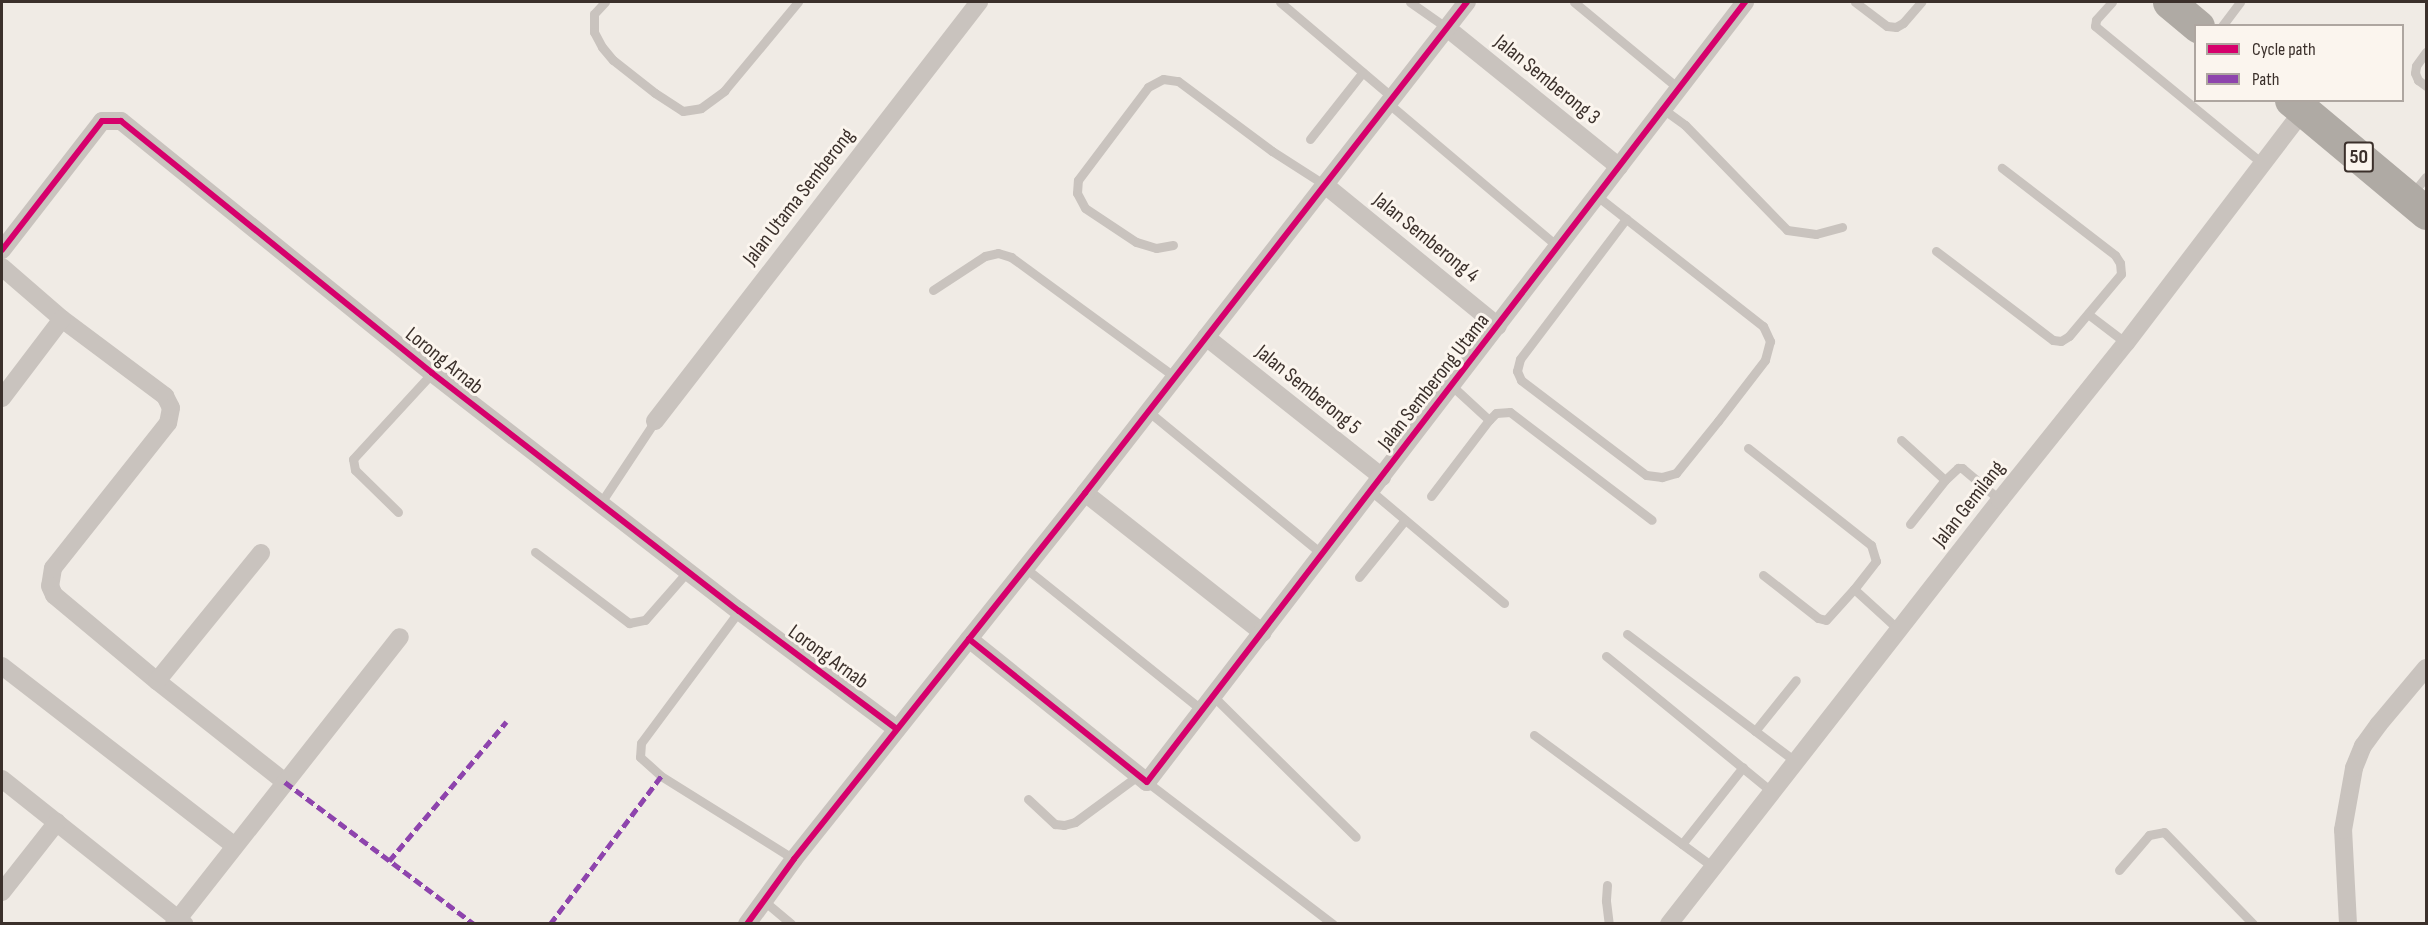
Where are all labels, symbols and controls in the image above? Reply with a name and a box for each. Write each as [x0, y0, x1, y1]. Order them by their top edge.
legend [2194, 24, 2404, 102]
street label: Jalan Semberong 3 [1489, 30, 1605, 130]
text: Cycle path [2252, 39, 2316, 60]
text: Path [2252, 69, 2280, 90]
street label: Jalan Utama Semberong [738, 124, 860, 270]
road number: 50 [2342, 140, 2376, 174]
street label: Jalan Semberong 4 [1368, 188, 1484, 288]
street label: Jalan Semberong Utama [1373, 309, 1495, 455]
street label: Lorong Arnab [400, 322, 488, 400]
street label: Jalan Semberong 5 [1250, 340, 1366, 440]
street label: Jalan Gemilang [1928, 456, 2010, 552]
street label: Lorong Arnab [783, 620, 873, 694]

